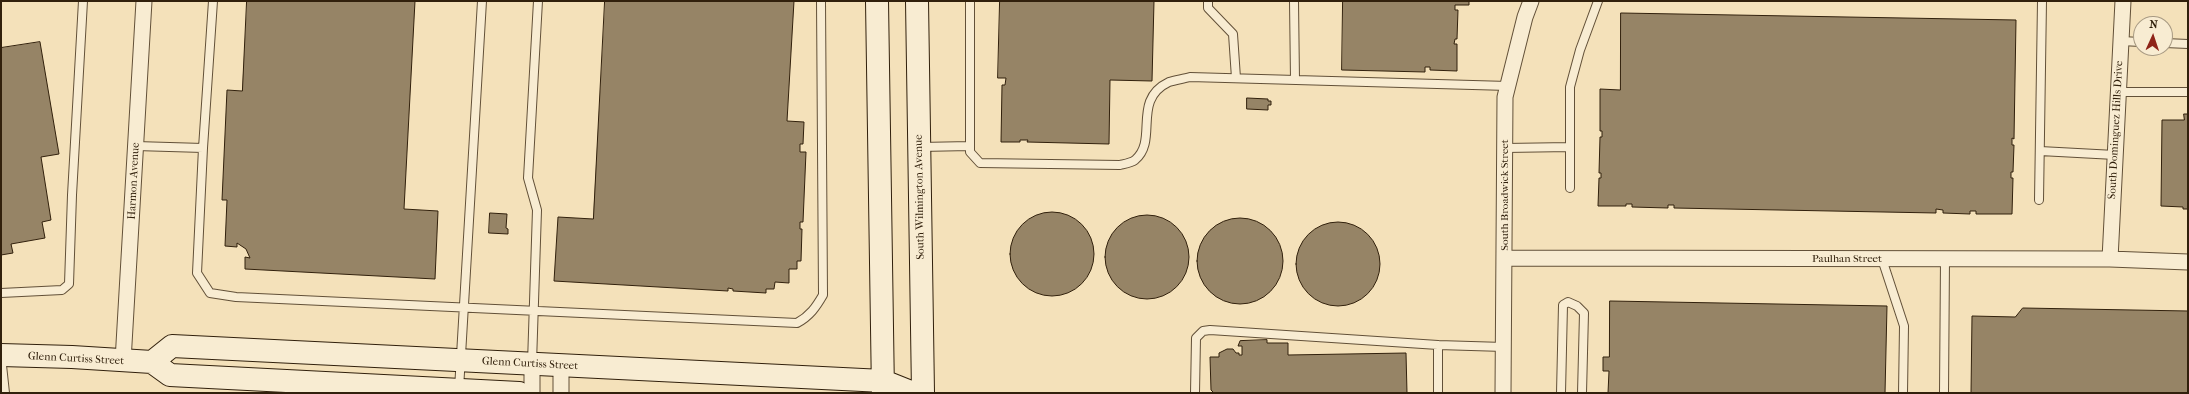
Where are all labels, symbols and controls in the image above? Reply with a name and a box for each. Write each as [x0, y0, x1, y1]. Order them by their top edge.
north arrow [2133, 16, 2173, 56]
text: N [2149, 18, 2158, 31]
street label: South Dominguez Hills Drive [2106, 60, 2126, 200]
street label: South Wilmington Avenue [912, 134, 928, 260]
street label: South Broadwick Street [1498, 139, 1512, 251]
street label: Harmon Avenue [125, 142, 143, 220]
street label: Paulhan Street [1812, 252, 1882, 266]
street label: Glenn Curtiss Street [28, 350, 124, 368]
street label: Glenn Curtiss Street [482, 355, 578, 373]

